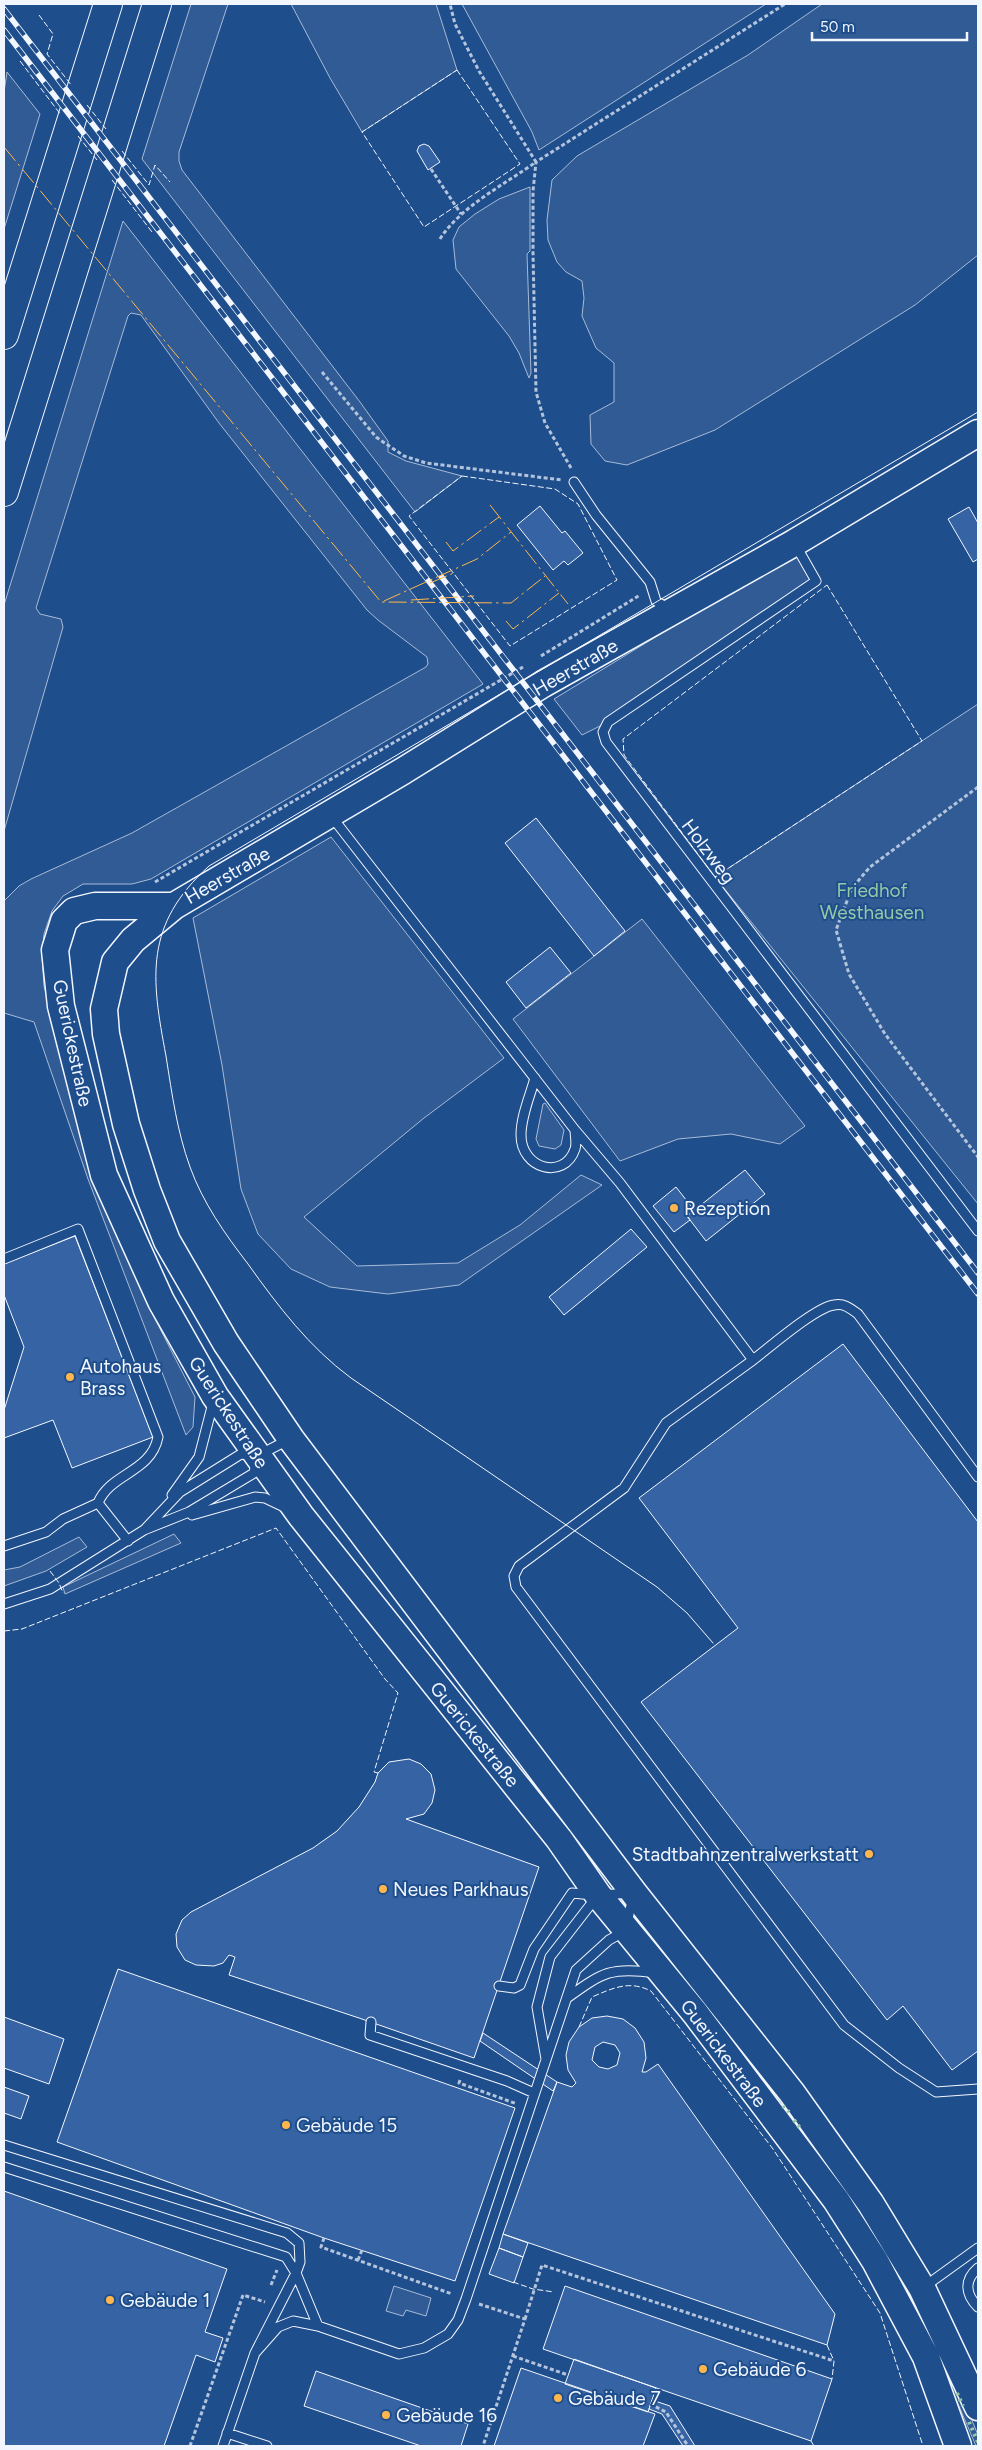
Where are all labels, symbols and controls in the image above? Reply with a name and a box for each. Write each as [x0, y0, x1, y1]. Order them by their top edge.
scale bar [812, 10, 967, 42]
text: 50 m [820, 18, 855, 36]
street label: Heerstraße [528, 634, 622, 701]
street label: Holzweg [677, 814, 740, 888]
street label: Heerstraße [180, 842, 274, 909]
park label: Friedhof Westhausen [820, 879, 924, 924]
street label: Guerickestraße [48, 978, 97, 1109]
place label: Rezeption [684, 1197, 770, 1220]
marker: Rezeption [668, 1202, 680, 1214]
street label: Guerickestraße [184, 1352, 273, 1473]
place label: Autohaus Brass [80, 1355, 162, 1400]
marker: Autohaus Brass [64, 1371, 76, 1383]
street label: Guerickestraße [425, 1677, 524, 1792]
place label: Stadtbahnzentralwerkstatt [632, 1843, 859, 1866]
marker: Stadtbahnzentralwerkstatt [863, 1848, 875, 1860]
place label: Neues Parkhaus [393, 1878, 529, 1901]
marker: Neues Parkhaus [377, 1883, 389, 1895]
street label: Guerickestraße [676, 1995, 772, 2112]
place label: Gebäude 15 [296, 2114, 397, 2137]
marker: Gebäude 15 [280, 2119, 292, 2131]
place label: Gebäude 1 [120, 2289, 210, 2312]
marker: Gebäude 1 [104, 2294, 116, 2306]
place label: Gebäude 6 [713, 2358, 806, 2381]
marker: Gebäude 6 [697, 2363, 709, 2375]
place label: Gebäude 7 [568, 2387, 661, 2410]
marker: Gebäude 7 [552, 2392, 564, 2404]
place label: Gebäude 16 [396, 2404, 497, 2427]
marker: Gebäude 16 [380, 2409, 392, 2421]

